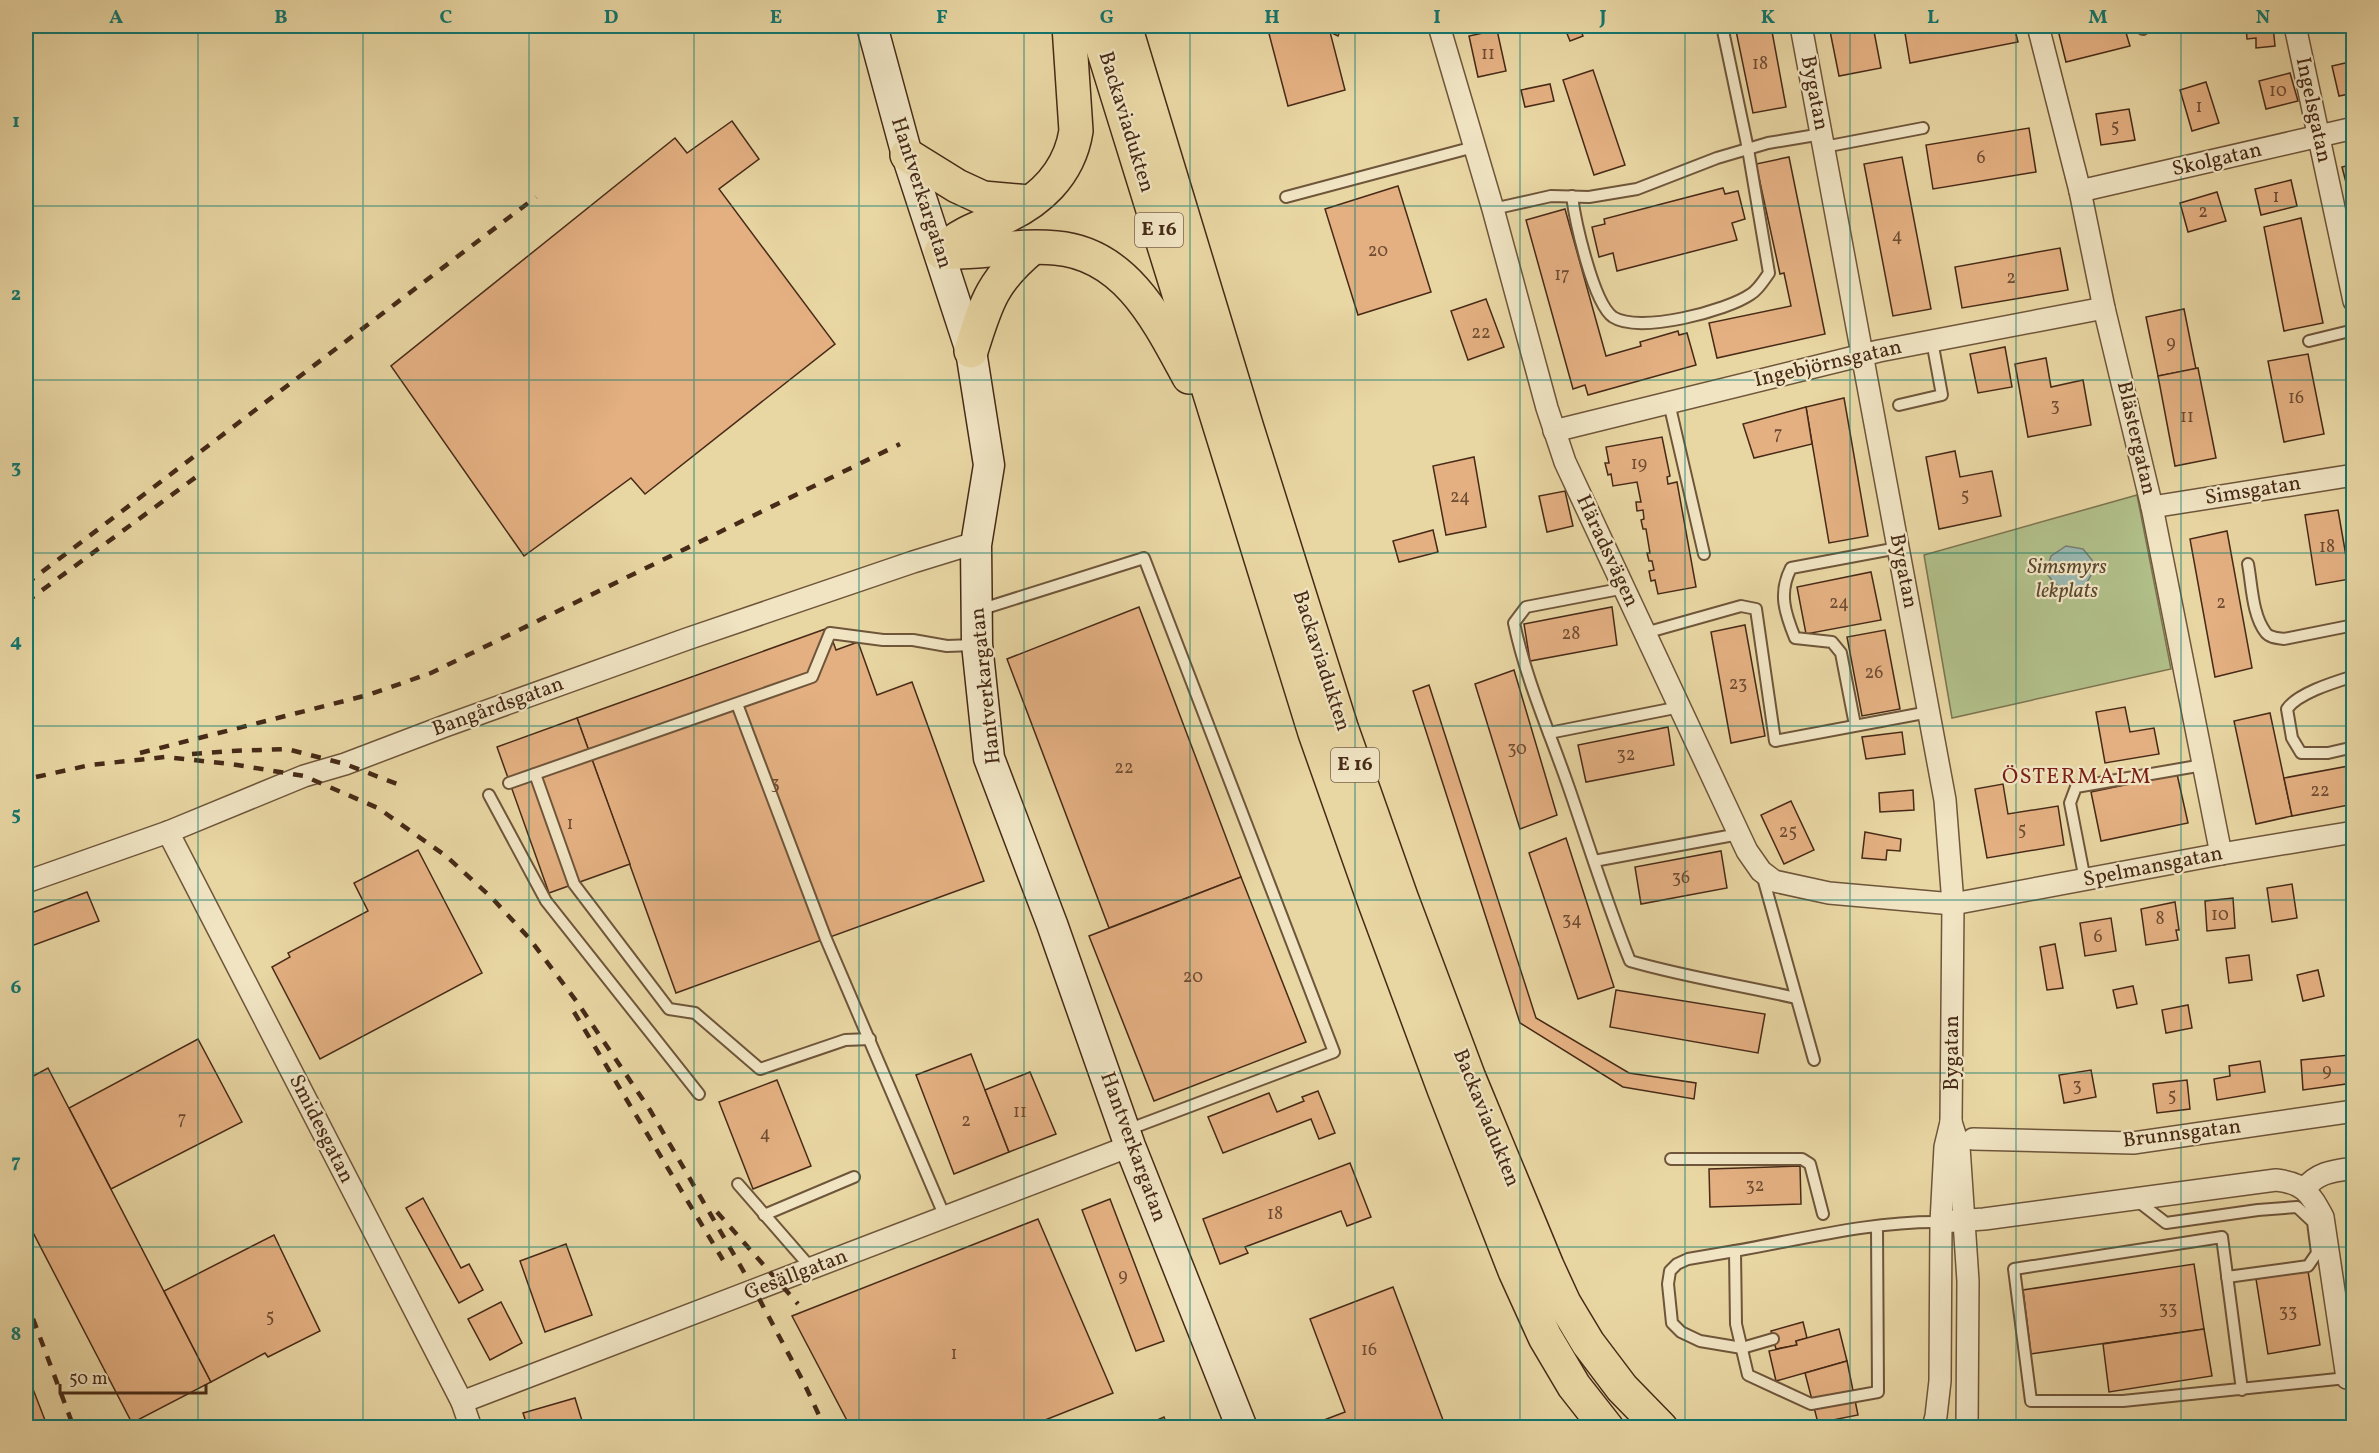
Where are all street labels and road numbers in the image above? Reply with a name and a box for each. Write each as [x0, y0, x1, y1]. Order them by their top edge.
street label: Backaviadukten [1091, 48, 1161, 196]
street label: Bygatan [1793, 53, 1835, 133]
street label: Ingelsgatan [2288, 55, 2338, 165]
street label: Hantverkargatan [883, 113, 959, 273]
street label: Skolgatan [2169, 136, 2265, 184]
road number: E 16 [1135, 213, 1183, 247]
street label: Ingebjörnsgatan [1751, 333, 1905, 395]
street label: Blästergatan [2109, 378, 2163, 498]
street label: Simsgatan [2203, 469, 2303, 513]
street label: Häradsvägen [1568, 490, 1646, 612]
street label: Bygatan [1882, 531, 1924, 611]
street label: Backaviadukten [1285, 587, 1357, 735]
street label: Hantverkargatan [963, 606, 1009, 766]
street label: Bangårdsgatan [428, 670, 568, 744]
road number: E 16 [1331, 748, 1379, 782]
street label: Spelmansgatan [2081, 839, 2225, 895]
street label: Bygatan [1938, 1015, 1967, 1091]
street label: Backaviadukten [1445, 1045, 1527, 1191]
street label: Hantverkargatan [1092, 1068, 1174, 1226]
street label: Smidesgatan [281, 1070, 361, 1188]
street label: Brunnsgatan [2121, 1112, 2243, 1156]
street label: Gesällgatan [740, 1242, 852, 1308]

